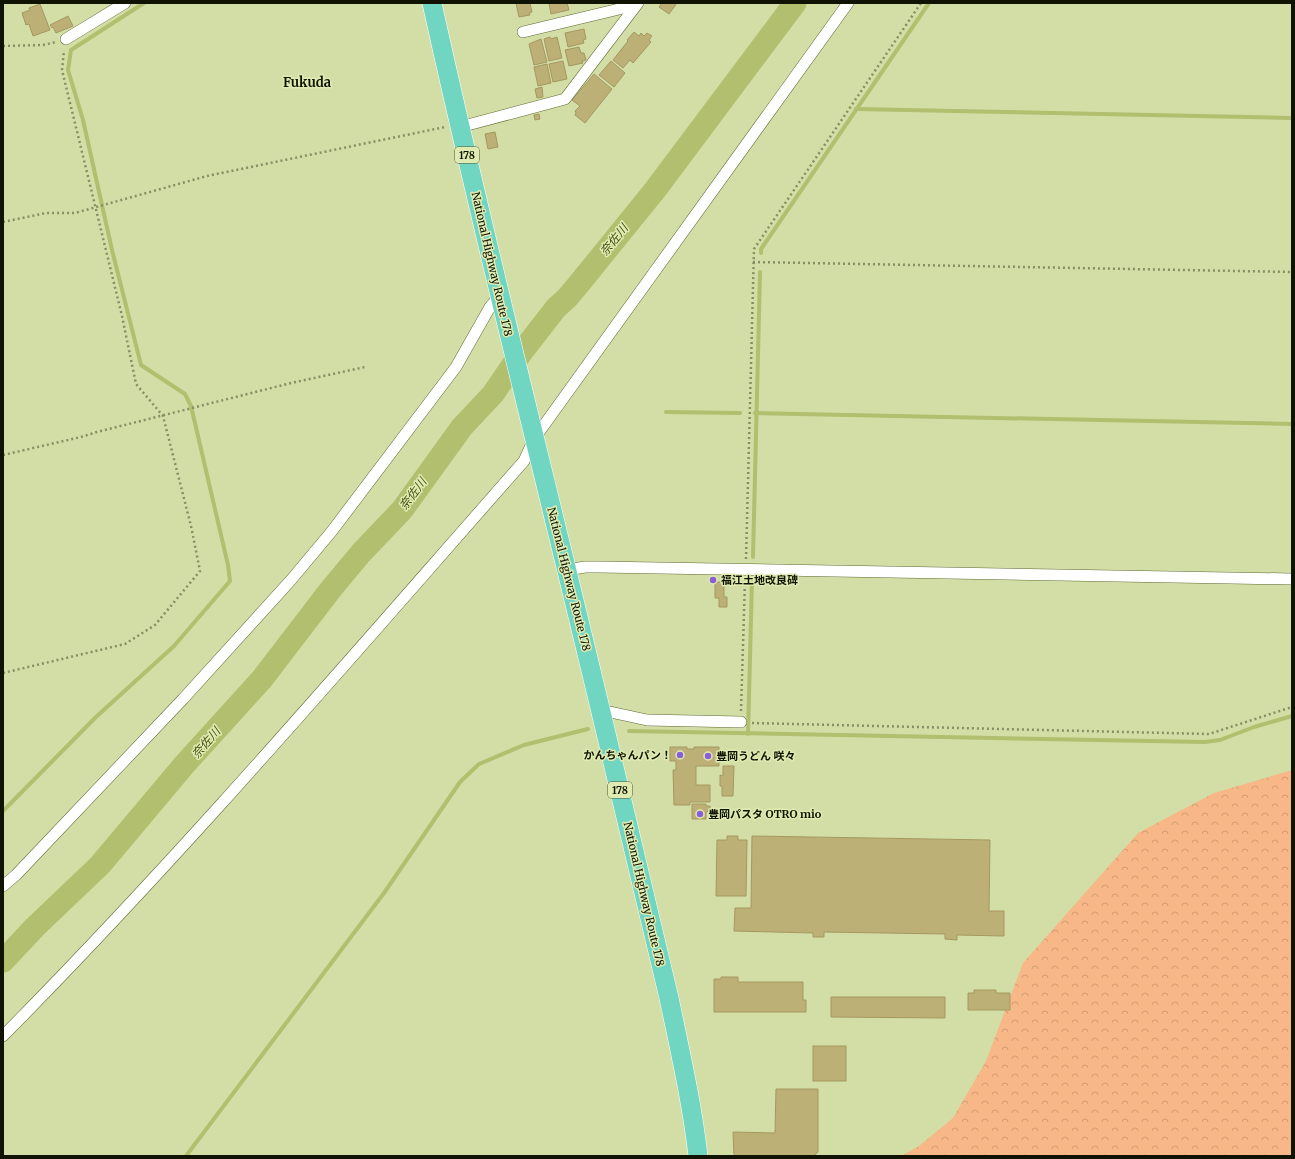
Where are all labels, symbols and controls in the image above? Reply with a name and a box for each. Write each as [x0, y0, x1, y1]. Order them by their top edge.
district label: Fukuda [283, 74, 331, 91]
road number: 178 [455, 147, 479, 163]
street label: National Highway Route 178 [469, 191, 516, 338]
water label: 奈佐川 [596, 219, 632, 258]
water label: 奈佐川 [396, 473, 431, 513]
street label: National Highway Route 178 [544, 506, 594, 653]
place label: 福江土地改良碑 [721, 573, 798, 587]
marker: 福江土地改良碑 [708, 575, 718, 585]
water label: 奈佐川 [188, 723, 224, 761]
place label: かんちゃんパン！ [583, 748, 672, 762]
place label: 豊岡うどん 咲々 [716, 749, 796, 763]
marker: かんちゃんパン！ [675, 750, 685, 760]
marker: 豊岡うどん 咲々 [703, 751, 713, 761]
road number: 178 [608, 782, 632, 798]
place label: 豊岡パスタ OTRO mio [708, 807, 822, 821]
marker: 豊岡パスタ OTRO mio [695, 809, 705, 819]
street label: National Highway Route 178 [621, 821, 668, 968]

